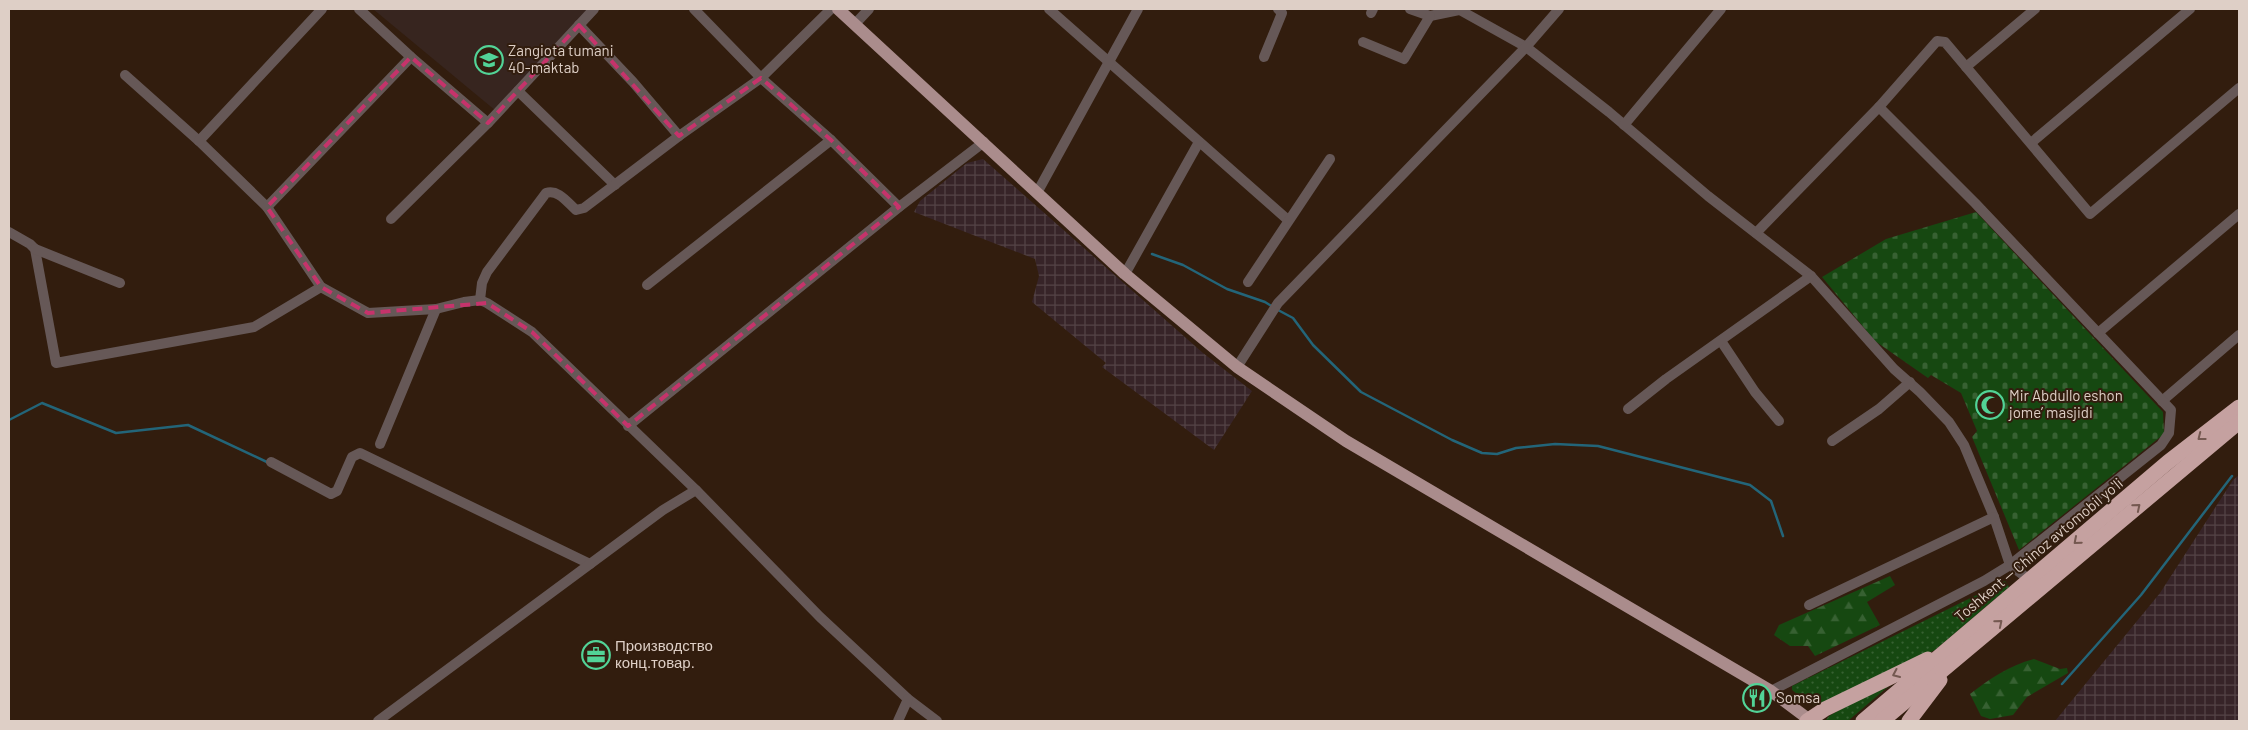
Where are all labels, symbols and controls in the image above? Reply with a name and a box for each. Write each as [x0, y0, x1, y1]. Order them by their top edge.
place label: Zangiota tumani 40-maktab [508, 41, 614, 76]
school or university icon: Zangiota tumani 40-maktab [474, 45, 504, 75]
place label: Mir Abdullo eshon jome’ masjidi [2008, 386, 2123, 421]
mosque icon: Mir Abdullo eshon jome’ masjidi [1975, 390, 2005, 420]
one-way arrow [2198, 431, 2207, 439]
street label: Toshkent — Chinoz avtomobil yoʻli [1951, 474, 2126, 625]
one-way arrow [2131, 505, 2140, 513]
one-way arrow [2073, 536, 2082, 545]
one-way arrow [1993, 619, 2002, 628]
place label: Производство конц.товар. [615, 636, 713, 671]
office icon: Производство конц.товар. [581, 640, 611, 670]
one-way arrow [1892, 668, 1901, 679]
restaurant icon: Somsa [1742, 683, 1772, 713]
place label: Somsa [1776, 688, 1820, 706]

